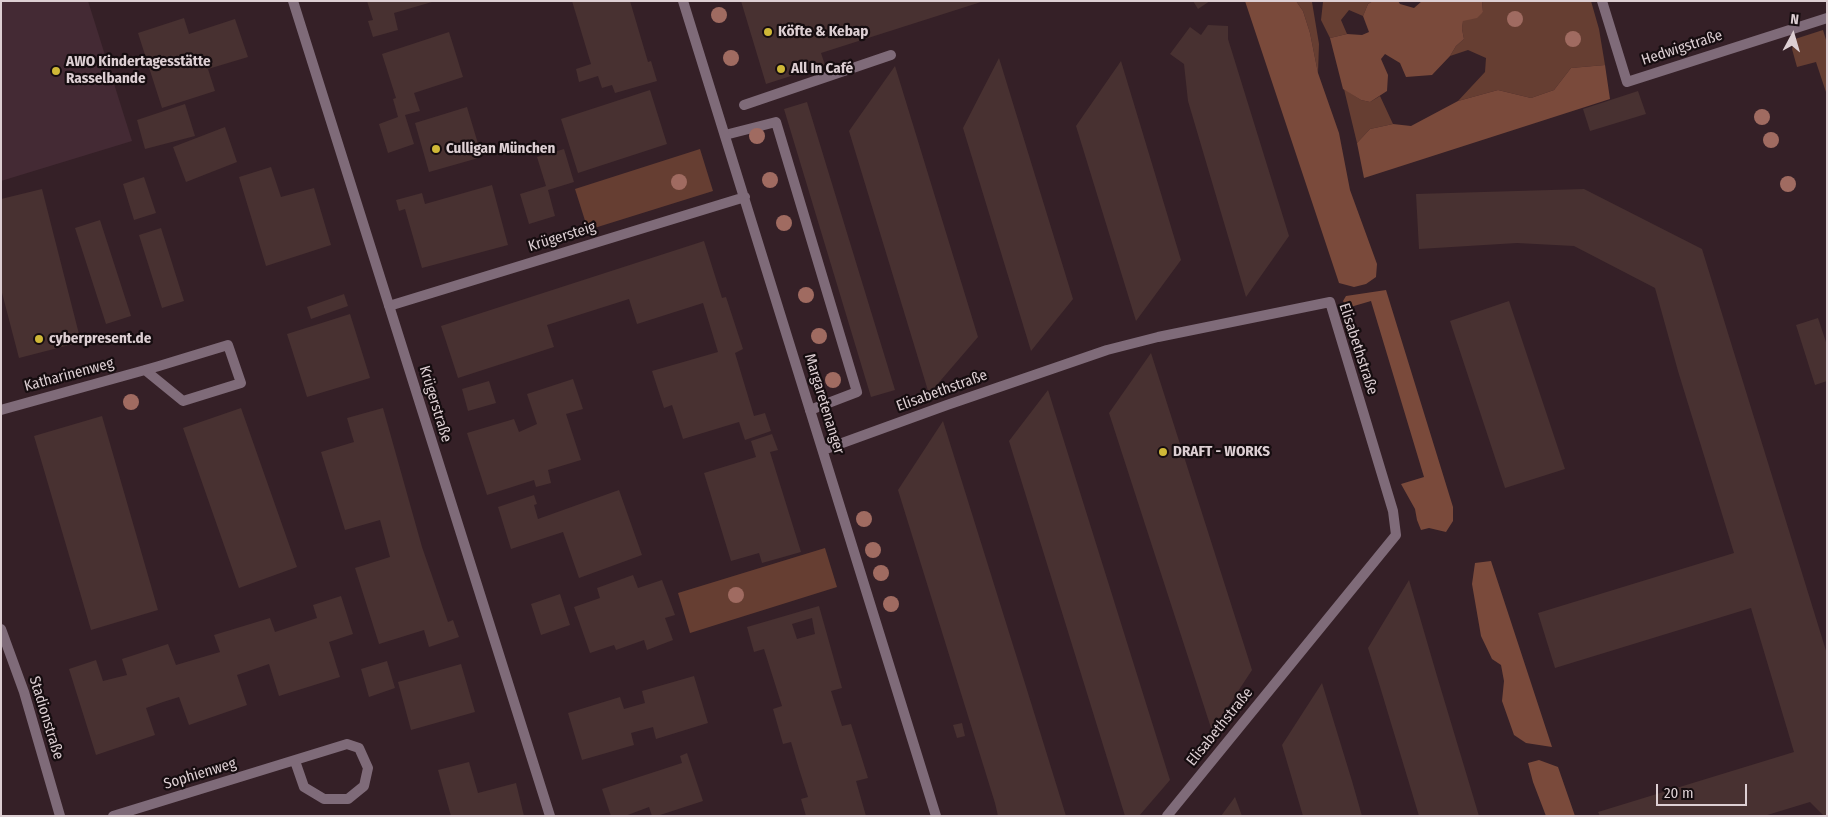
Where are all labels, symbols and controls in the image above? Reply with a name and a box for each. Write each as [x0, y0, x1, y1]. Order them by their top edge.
north arrow [1768, 10, 1818, 60]
text: N [1790, 11, 1800, 28]
place label: Köfte & Kebap [778, 23, 868, 41]
marker: Köfte & Kebap [762, 26, 774, 38]
street label: Hedwigstraße [1639, 26, 1725, 70]
place label: AWO Kindertagesstätte Rasselbande [66, 53, 211, 88]
place label: All In Café [791, 60, 853, 78]
marker: All In Café [775, 63, 787, 75]
marker: AWO Kindertagesstätte Rasselbande [50, 65, 62, 77]
place label: Culligan München [446, 140, 555, 158]
marker: Culligan München [430, 143, 442, 155]
street label: Krügersteig [526, 218, 598, 256]
street label: Elisabethstraße [1335, 301, 1381, 397]
place label: cyberpresent.de [49, 330, 151, 348]
marker: cyberpresent.de [33, 333, 45, 345]
street label: Margaretenanger [800, 352, 848, 456]
street label: Katharinenweg [22, 354, 116, 396]
street label: Krügerstraße [415, 364, 455, 444]
street label: Elisabethstraße [894, 366, 990, 416]
place label: DRAFT - WORKS [1173, 443, 1270, 461]
marker: DRAFT - WORKS [1157, 446, 1169, 458]
street label: Stadionstraße [25, 674, 67, 762]
street label: Elisabethstraße [1183, 684, 1257, 770]
street label: Sophienweg [162, 754, 238, 794]
scale bar [1658, 774, 1749, 806]
text: 20 m [1664, 784, 1694, 802]

